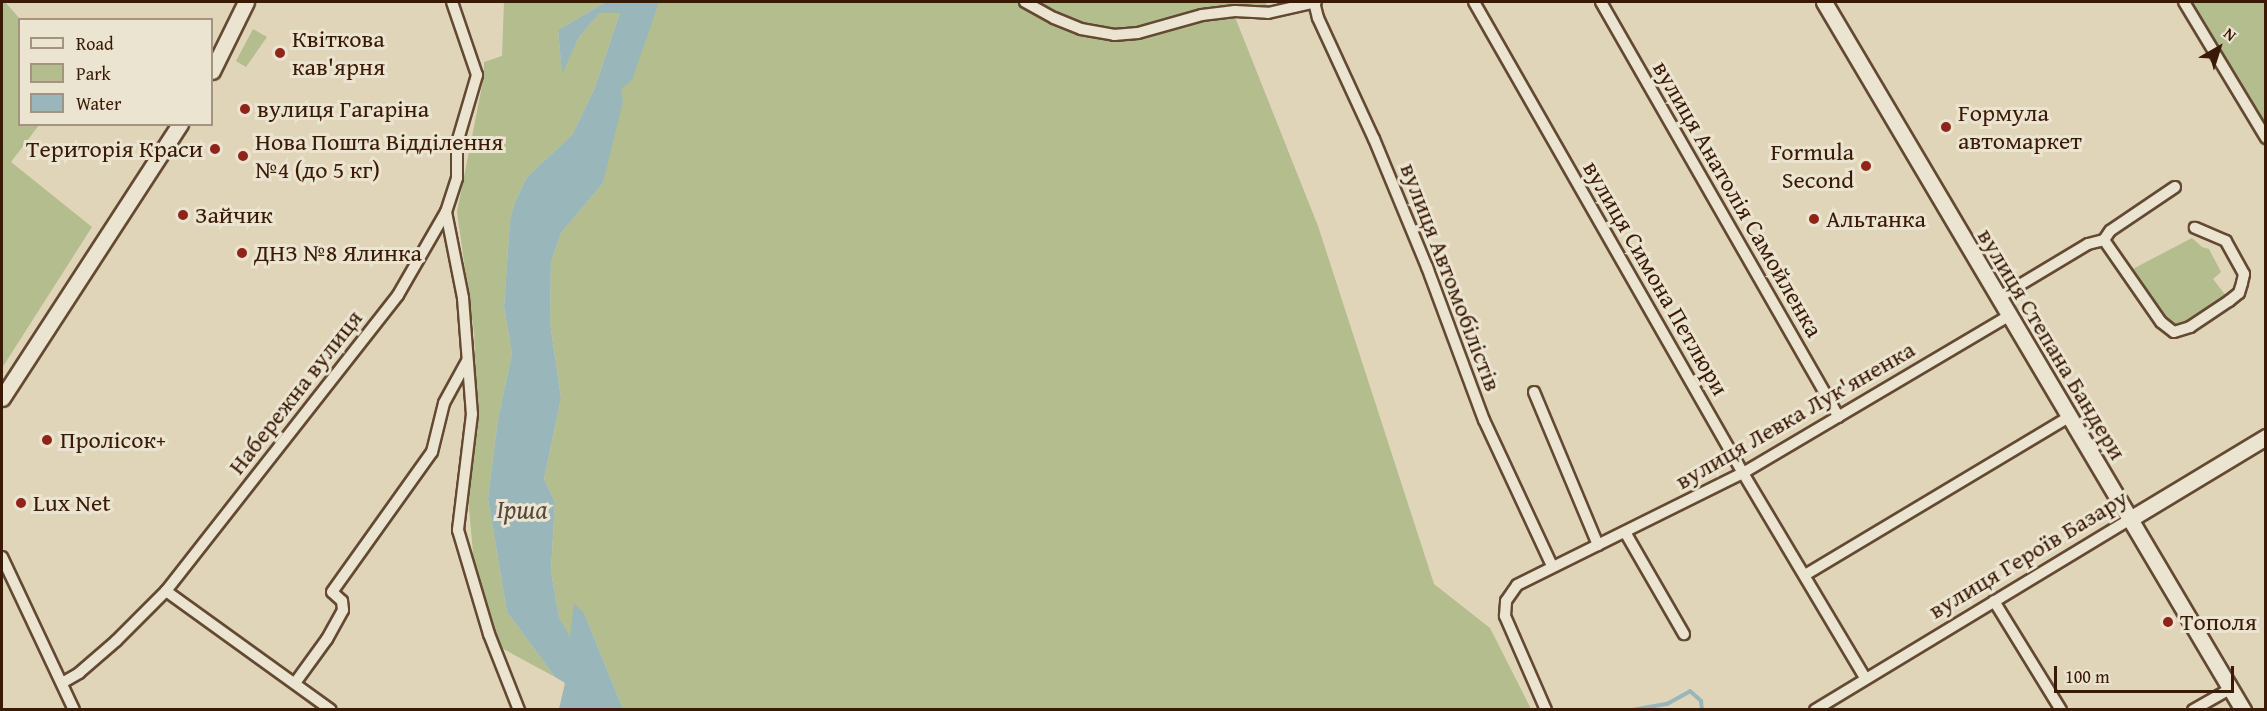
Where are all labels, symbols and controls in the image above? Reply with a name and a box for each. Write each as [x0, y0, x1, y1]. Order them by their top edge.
legend [18, 18, 213, 126]
north arrow [2189, 18, 2249, 78]
text: N [2219, 21, 2242, 47]
place label: Квіткова кав'ярня [292, 25, 385, 81]
text: Road [76, 30, 114, 57]
marker: Квіткова кав'ярня [273, 46, 287, 60]
street label: вулиця Анатолія Самойленка [1647, 56, 1829, 342]
text: Park [76, 60, 111, 87]
text: Water [76, 90, 121, 117]
place label: вулиця Гагаріна [257, 95, 429, 123]
place label: Fормула автомаркет [1958, 99, 2082, 155]
marker: вулиця Гагаріна [238, 102, 252, 116]
marker: Fормула автомаркет [1939, 120, 1953, 134]
place label: Нова Пошта Відділення №4 (до 5 кг) [255, 128, 503, 184]
place label: Територія Краси [26, 135, 203, 163]
place label: Formula Second [1770, 138, 1854, 194]
marker: Територія Краси [208, 142, 222, 156]
marker: Нова Пошта Відділення №4 (до 5 кг) [236, 149, 250, 163]
street label: вулиця Симона Петлюри [1577, 156, 1735, 400]
street label: вулиця Автомобілістів [1394, 159, 1508, 395]
marker: Formula Second [1859, 159, 1873, 173]
place label: Зайчик [195, 201, 273, 229]
place label: Альтанка [1826, 205, 1926, 233]
marker: Зайчик [176, 208, 190, 222]
marker: Альтанка [1807, 212, 1821, 226]
street label: вулиця Степана Бандери [1972, 223, 2132, 465]
place label: ДНЗ №8 Ялинка [254, 239, 422, 267]
marker: ДНЗ №8 Ялинка [235, 246, 249, 260]
street label: Набережна вулиця [222, 304, 368, 480]
street label: вулиця Левка Лук'яненка [1670, 335, 1920, 495]
place label: Пролісок+ [60, 426, 166, 454]
marker: Пролісок+ [38, 431, 56, 449]
street label: вулиця Героїв Базару [1923, 483, 2133, 625]
place label: Lux Net [33, 489, 111, 517]
water label: Ірша [497, 493, 547, 525]
marker: Lux Net [14, 496, 28, 510]
place label: Тополя [2180, 608, 2257, 636]
marker: Тополя [2161, 615, 2175, 629]
scale bar [2057, 654, 2237, 692]
text: 100 m [2065, 663, 2110, 690]

